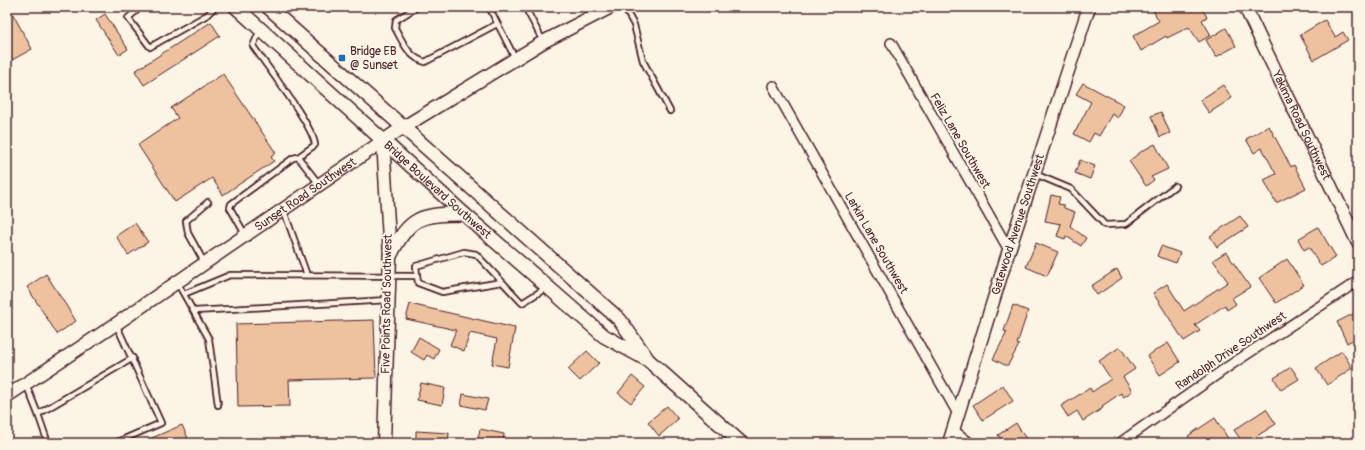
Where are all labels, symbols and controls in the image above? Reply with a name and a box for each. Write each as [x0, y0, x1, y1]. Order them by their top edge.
place label: Bridge EB @ Sunset [350, 44, 398, 73]
marker: Bridge EB @ Sunset [337, 53, 347, 63]
street label: Yakima Road Southwest [1269, 67, 1334, 182]
street label: Feliz Lane Southwest [926, 90, 994, 192]
street label: Bridge Boulevard Southwest [381, 137, 495, 242]
street label: Gatewood Avenue Southwest [988, 152, 1048, 297]
street label: Sunset Road Southwest [251, 154, 359, 234]
street label: Larkin Lane Southwest [841, 190, 911, 296]
street label: Five Points Road Southwest [378, 234, 396, 374]
street label: Randolph Drive Southwest [1173, 308, 1289, 394]

